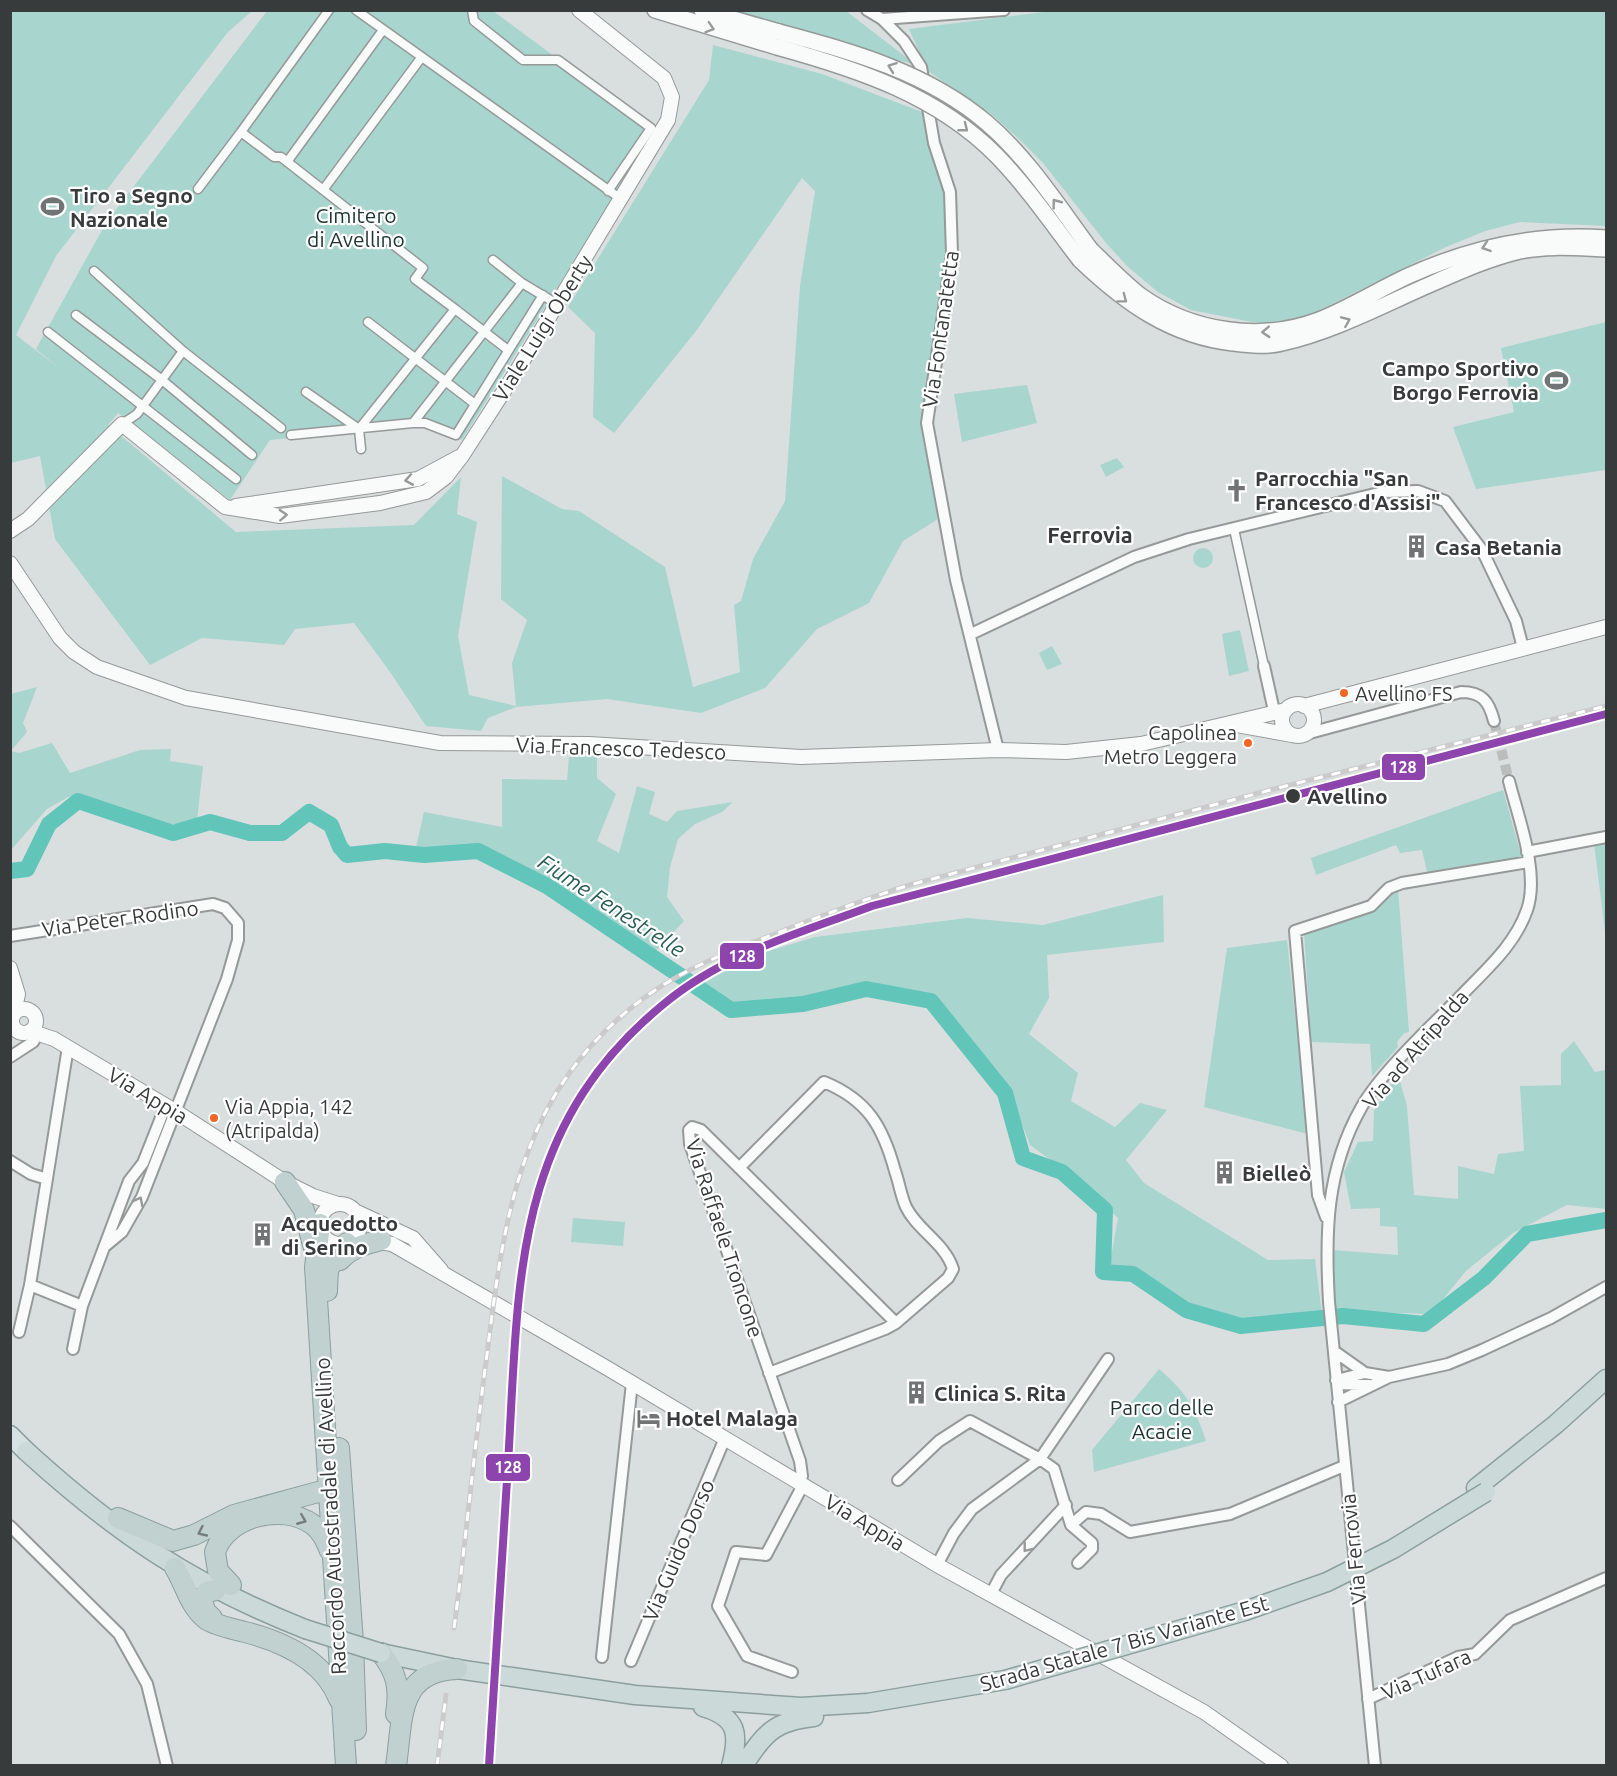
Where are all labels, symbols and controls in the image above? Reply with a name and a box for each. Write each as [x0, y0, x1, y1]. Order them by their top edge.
one-way arrow [704, 21, 715, 33]
one-way arrow [887, 62, 898, 75]
one-way arrow [957, 121, 968, 132]
place label: Tiro a Segno Nazionale [70, 183, 193, 231]
sports icon: Tiro a Segno Nazionale [39, 194, 65, 220]
one-way arrow [1052, 199, 1063, 210]
park label: Cimitero di Avellino [307, 203, 405, 251]
one-way arrow [1481, 240, 1492, 253]
street label: Via Fontanatetta [917, 249, 963, 409]
street label: Viale Luigi Oberty [487, 250, 597, 406]
one-way arrow [1117, 292, 1128, 303]
one-way arrow [1340, 316, 1351, 328]
one-way arrow [1262, 325, 1271, 338]
place label: Campo Sportivo Borgo Ferrovia [1382, 356, 1539, 404]
sports icon: Campo Sportivo Borgo Ferrovia [1544, 367, 1570, 393]
place label: Parrocchia "San Francesco d'Assisi" [1255, 466, 1440, 514]
one-way arrow [404, 473, 414, 486]
church icon: Parrocchia "San Francesco d'Assisi" [1224, 477, 1250, 503]
one-way arrow [278, 508, 287, 521]
district label: Ferrovia [1047, 522, 1133, 547]
building icon: Casa Betania [1404, 534, 1430, 560]
place label: Casa Betania [1435, 535, 1562, 559]
place label: Avellino FS [1355, 682, 1453, 705]
marker: Avellino FS [1338, 687, 1350, 699]
place label: Capolinea Metro Leggera [1104, 721, 1237, 768]
street label: Via Francesco Tedesco [515, 732, 727, 764]
marker: Capolinea Metro Leggera [1242, 737, 1254, 749]
line badge: 128 [1381, 753, 1426, 781]
text: 128 [1389, 758, 1417, 776]
place label: Avellino [1307, 784, 1388, 808]
marker: Avellino [1284, 787, 1302, 805]
water label: Fiume Fenestrelle [534, 848, 690, 962]
street label: Via Peter Rodino [40, 895, 200, 941]
line badge: 128 [719, 942, 765, 970]
text: 128 [728, 947, 756, 965]
street label: Via ad Atripalda [1357, 985, 1473, 1113]
street label: Via Appia [104, 1062, 192, 1128]
place label: Via Appia, 142 (Atripalda) [225, 1095, 353, 1142]
marker: Via Appia, 142 (Atripalda) [208, 1112, 220, 1124]
street label: Via Raffaele Troncone [682, 1136, 768, 1340]
building icon: Bielleò [1211, 1160, 1237, 1186]
place label: Bielleò [1242, 1161, 1311, 1185]
one-way arrow [132, 1197, 143, 1208]
place label: Acquedotto di Serino [281, 1211, 398, 1259]
building icon: Acquedotto di Serino [250, 1222, 276, 1248]
street label: Raccordo Autostradale di Avellino [310, 1357, 350, 1675]
building icon: Clinica S. Rita [903, 1380, 929, 1406]
place label: Clinica S. Rita [934, 1381, 1066, 1405]
park label: Parco delle Acacie [1110, 1395, 1214, 1443]
hotel icon: Hotel Malaga [635, 1405, 661, 1431]
place label: Hotel Malaga [666, 1406, 798, 1430]
line badge: 128 [485, 1453, 531, 1482]
text: 128 [494, 1458, 522, 1476]
street label: Via Guido Dorso [637, 1476, 719, 1624]
street label: Via Appia [821, 1489, 909, 1555]
street label: Via Ferrovia [1335, 1492, 1371, 1606]
one-way arrow [297, 1513, 307, 1526]
one-way arrow [198, 1524, 209, 1536]
one-way arrow [1023, 1541, 1034, 1552]
street label: Strada Statale 7 Bis Variante Est [977, 1590, 1271, 1696]
street label: Via Tufara [1378, 1644, 1474, 1704]

